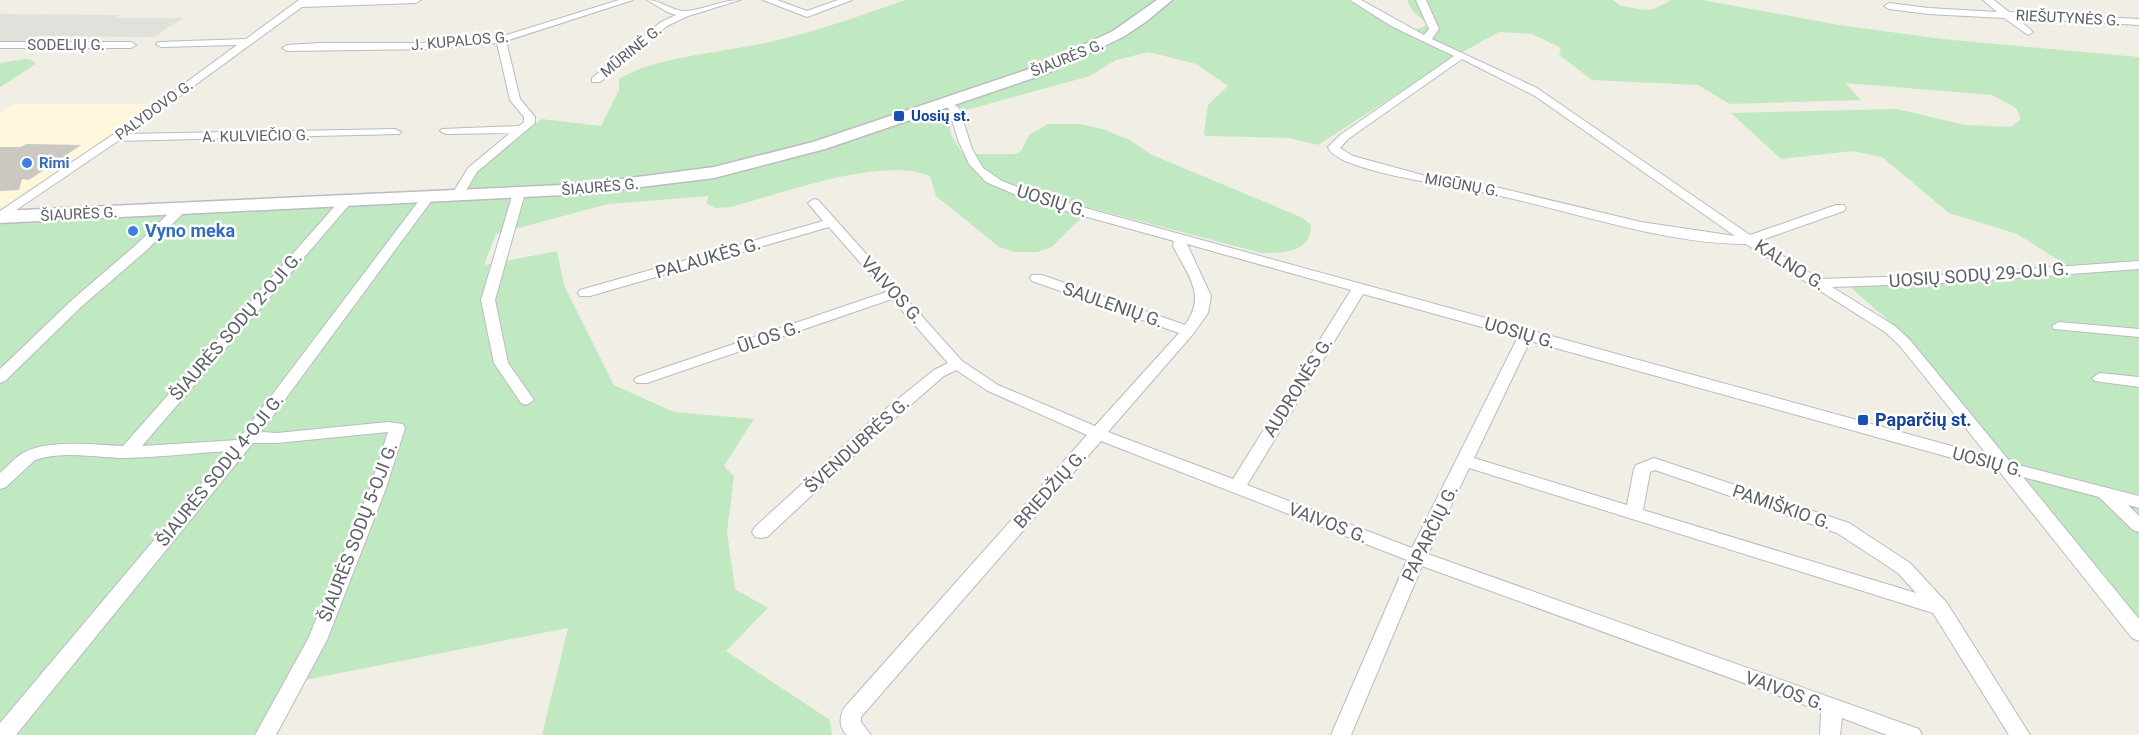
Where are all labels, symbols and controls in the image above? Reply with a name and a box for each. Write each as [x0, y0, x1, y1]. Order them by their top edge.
street label: RIEŠUTYNĖS G. [2015, 6, 2121, 30]
street label: MŪRINĖ G. [597, 21, 665, 81]
street label: J. KUPALOS G. [410, 28, 510, 54]
street label: ŠIAURĖS G. [1028, 35, 1106, 81]
street label: SODELIŲ G. [27, 36, 105, 54]
street label: PALYDOVO G. [112, 76, 196, 144]
place label: Uosių st. [911, 107, 970, 125]
marker: Uosių st. [892, 109, 906, 123]
street label: A. KULVIEČIO G. [202, 126, 310, 146]
place label: Rimi [39, 154, 70, 172]
marker: Rimi [20, 156, 34, 170]
street label: MIGŪNŲ G. [1423, 170, 1501, 200]
street label: ŠIAURĖS G. [561, 175, 639, 199]
street label: UOSIŲ G. [1014, 180, 1090, 221]
street label: ŠIAURĖS G. [40, 203, 118, 225]
place label: Vyno meka [145, 220, 235, 241]
marker: Vyno meka [126, 224, 140, 238]
street label: PALAUKĖS G. [653, 232, 763, 283]
street label: KALNO G. [1751, 235, 1830, 295]
street label: ŠIAURĖS SODŲ 2-OJI G. [165, 247, 306, 404]
street label: VAIVOS G. [857, 252, 928, 328]
street label: UOSIŲ SODŲ 29-OJI G. [1888, 258, 2070, 291]
street label: SAULENIŲ G. [1060, 278, 1166, 332]
street label: UOSIŲ G. [1482, 312, 1558, 353]
street label: ŪLOS G. [735, 316, 803, 357]
street label: AUDRONĖS G. [1259, 333, 1337, 441]
street label: ŠIAURĖS SODŲ 4-OJI G. [152, 389, 288, 550]
street label: ŠVENDUBRĖS G. [800, 392, 913, 497]
place label: Paparčių st. [1875, 409, 1972, 430]
marker: Paparčių st. [1856, 413, 1870, 427]
street label: ŠIAURĖS SODŲ 5-OJI G. [314, 439, 401, 624]
street label: UOSIŲ G. [1950, 442, 2026, 481]
street label: BRIEDŽIŲ G. [1009, 445, 1090, 532]
street label: PAMIŠKIO G. [1730, 480, 1834, 533]
street label: PAPARČIŲ G. [1397, 481, 1462, 584]
street label: VAIVOS G. [1286, 498, 1371, 547]
street label: VAIVOS G. [1742, 666, 1828, 715]

